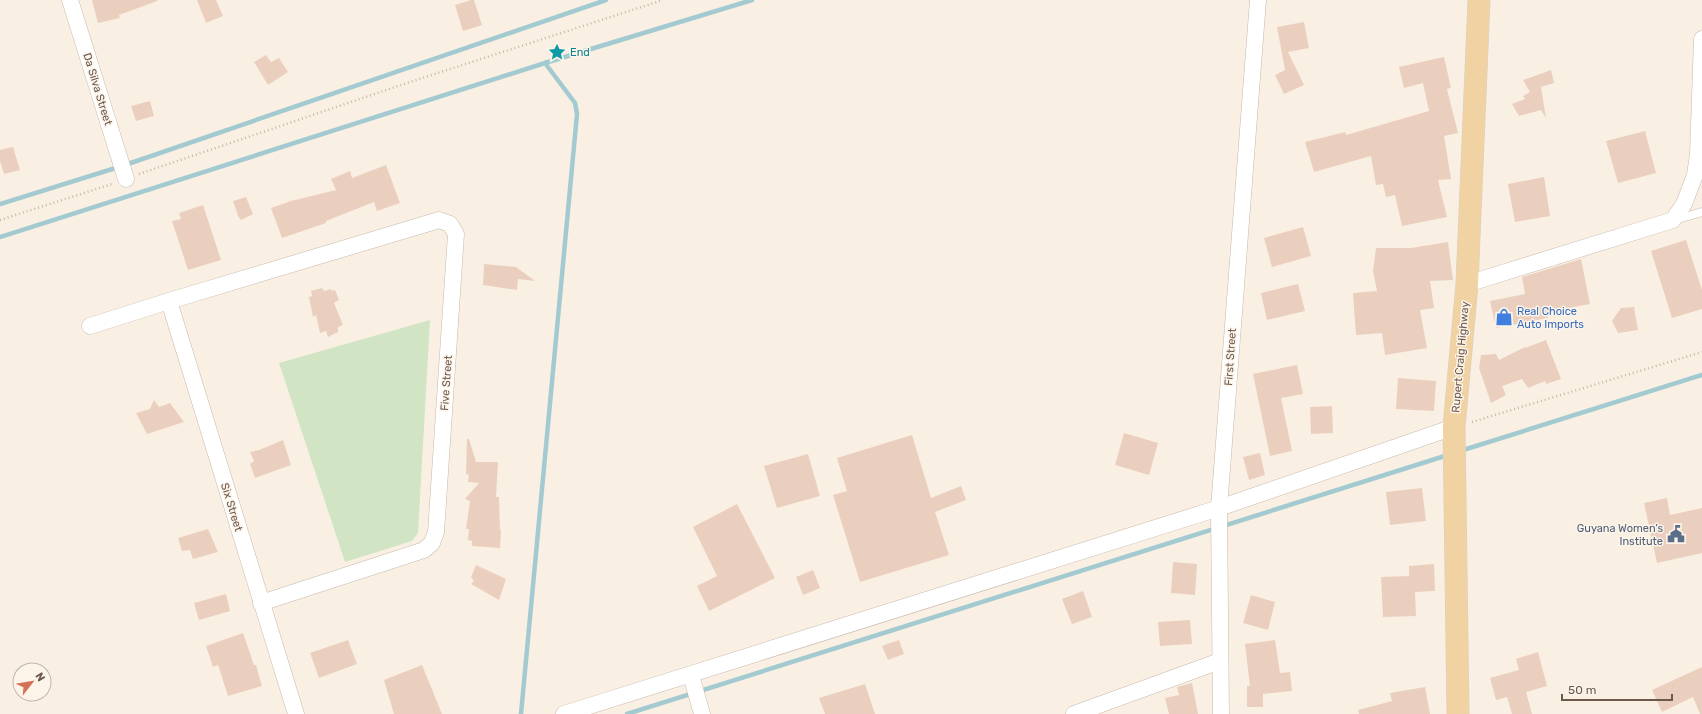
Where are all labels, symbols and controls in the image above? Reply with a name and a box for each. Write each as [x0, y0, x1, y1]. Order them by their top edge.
place icon: End [547, 42, 567, 62]
place label: End [570, 46, 590, 59]
street label: Da Silva Street [80, 51, 115, 128]
street label: Rupert Craig Highway [1449, 301, 1472, 413]
place label: Real Choice Auto Imports [1517, 305, 1584, 331]
shop icon: Real Choice Auto Imports [1494, 307, 1514, 327]
street label: First Street [1222, 327, 1239, 386]
street label: Five Street [438, 354, 455, 411]
street label: Six Street [218, 481, 245, 534]
place label: Guyana Women’s Institute [1577, 522, 1663, 548]
public building icon: Guyana Women’s Institute [1666, 524, 1686, 544]
north arrow [12, 662, 52, 702]
text: N [33, 670, 48, 684]
scale bar [1562, 676, 1672, 702]
text: 50 m [1568, 683, 1596, 697]

